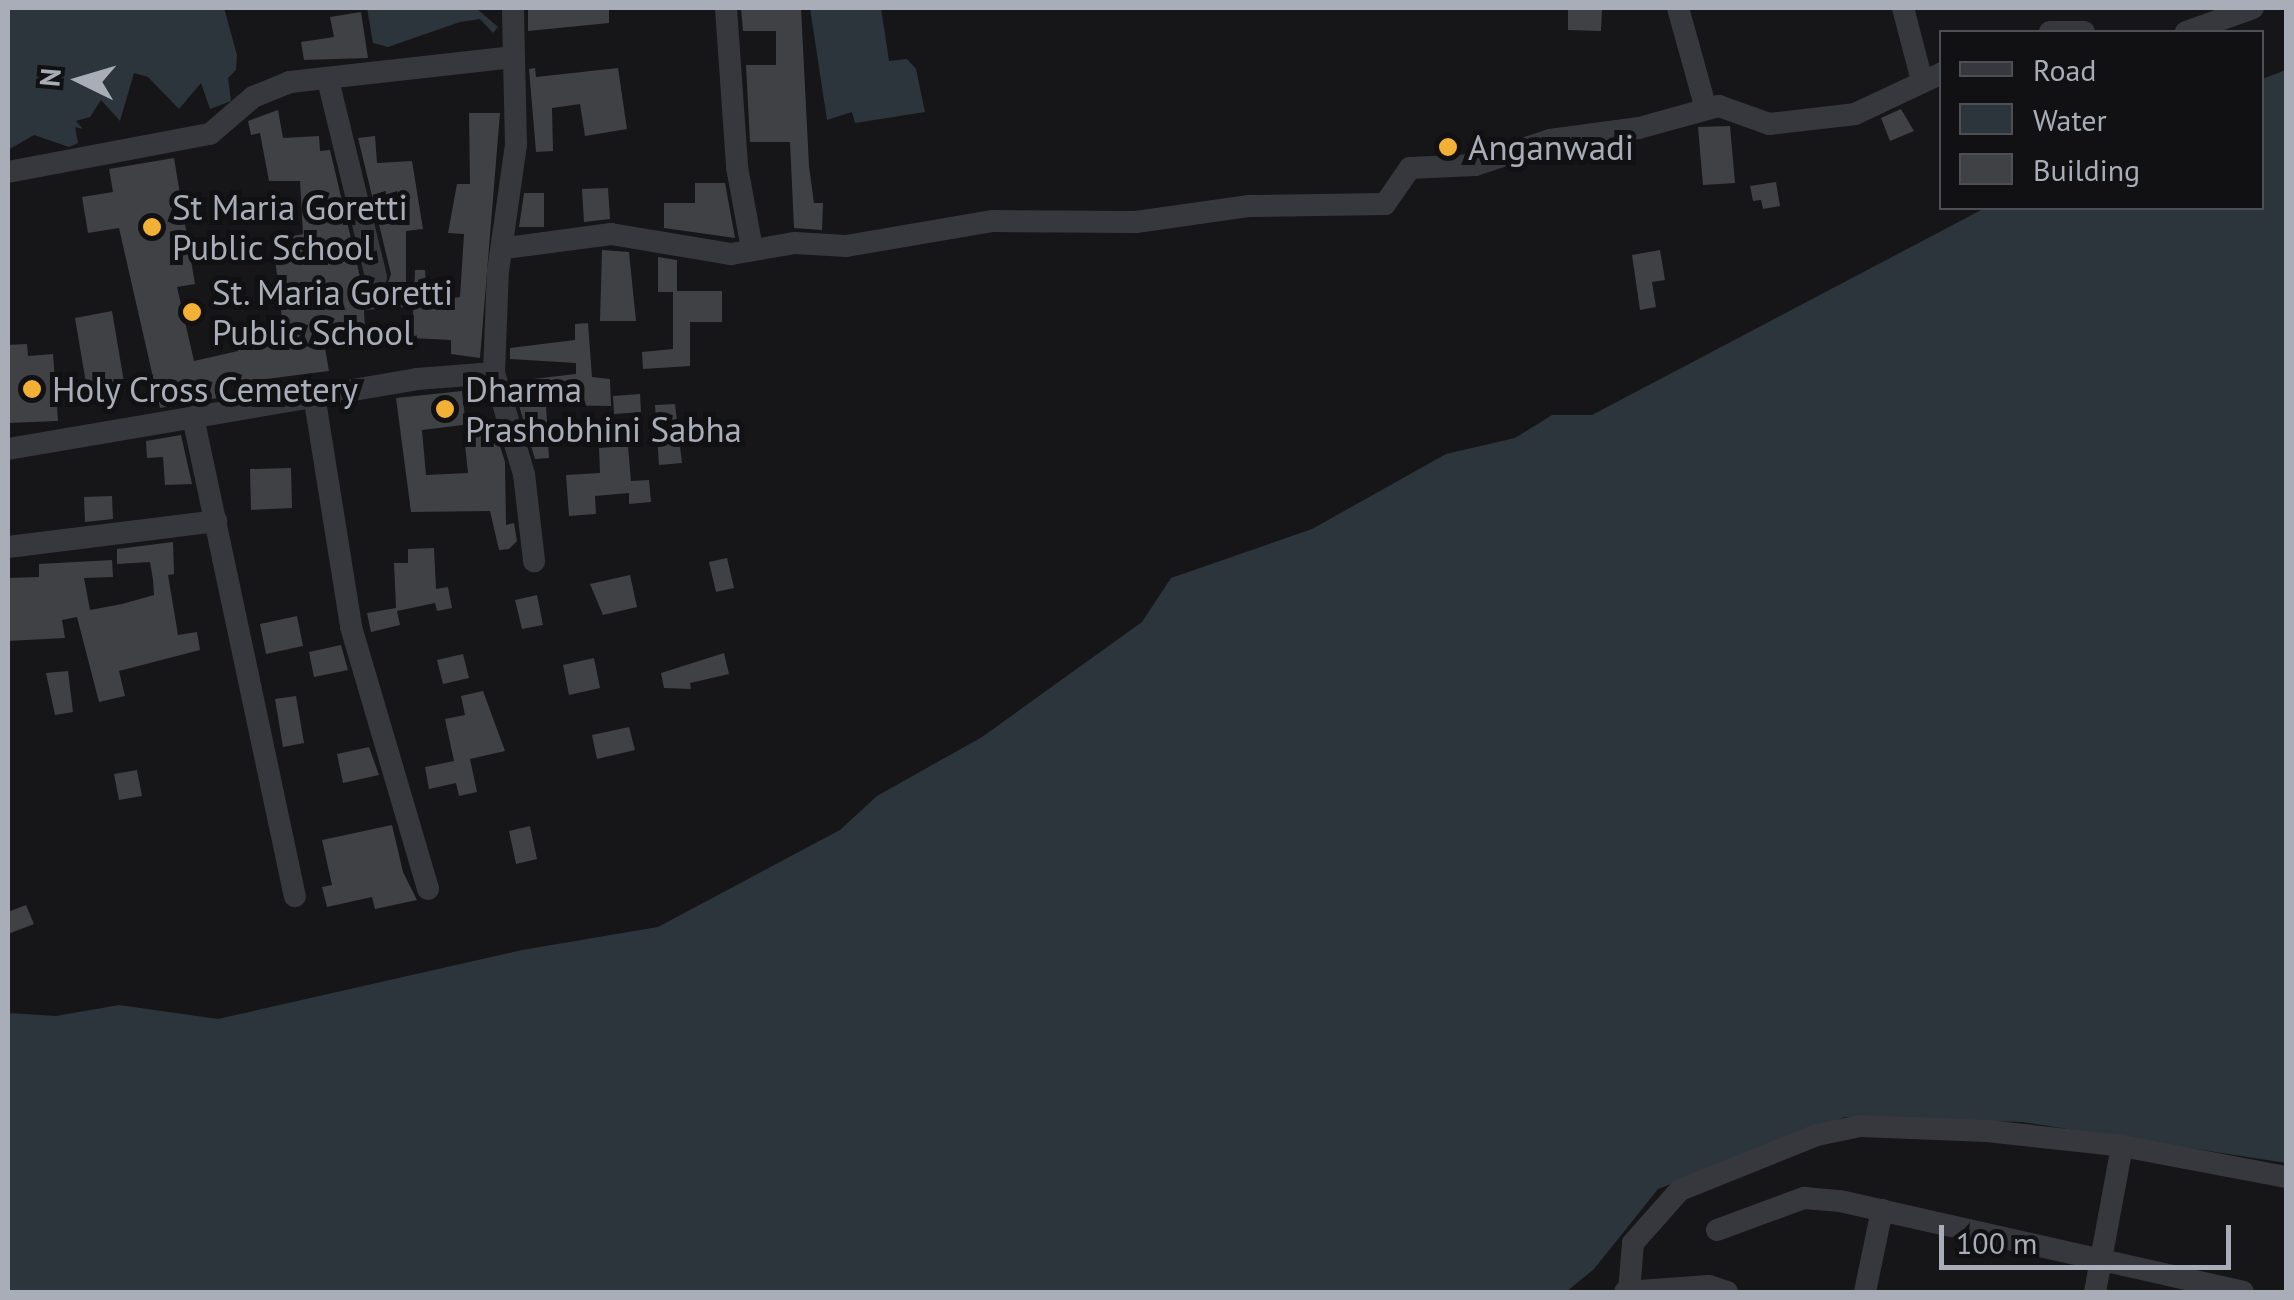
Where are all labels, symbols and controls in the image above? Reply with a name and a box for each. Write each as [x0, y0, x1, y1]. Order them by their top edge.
north arrow [30, 30, 130, 130]
legend [1939, 30, 2264, 210]
text: Road [2033, 50, 2097, 89]
text: N [30, 67, 69, 88]
text: Water [2033, 100, 2107, 139]
place label: Anganwadi [1468, 126, 1634, 168]
marker: Anganwadi [1437, 136, 1459, 158]
text: Building [2033, 150, 2140, 189]
place label: St Maria Goretti Public School [172, 186, 408, 268]
marker: St Maria Goretti Public School [141, 216, 163, 238]
place label: St. Maria Goretti Public School [212, 271, 456, 353]
marker: St. Maria Goretti Public School [181, 301, 203, 323]
place label: Holy Cross Cemetery [52, 368, 359, 410]
place label: Dharma Prashobhini Sabha [465, 368, 742, 450]
marker: Holy Cross Cemetery [21, 378, 43, 400]
marker: Dharma Prashobhini Sabha [434, 398, 456, 420]
scale bar [1944, 1205, 2236, 1267]
text: 100 m [1956, 1223, 2037, 1262]

